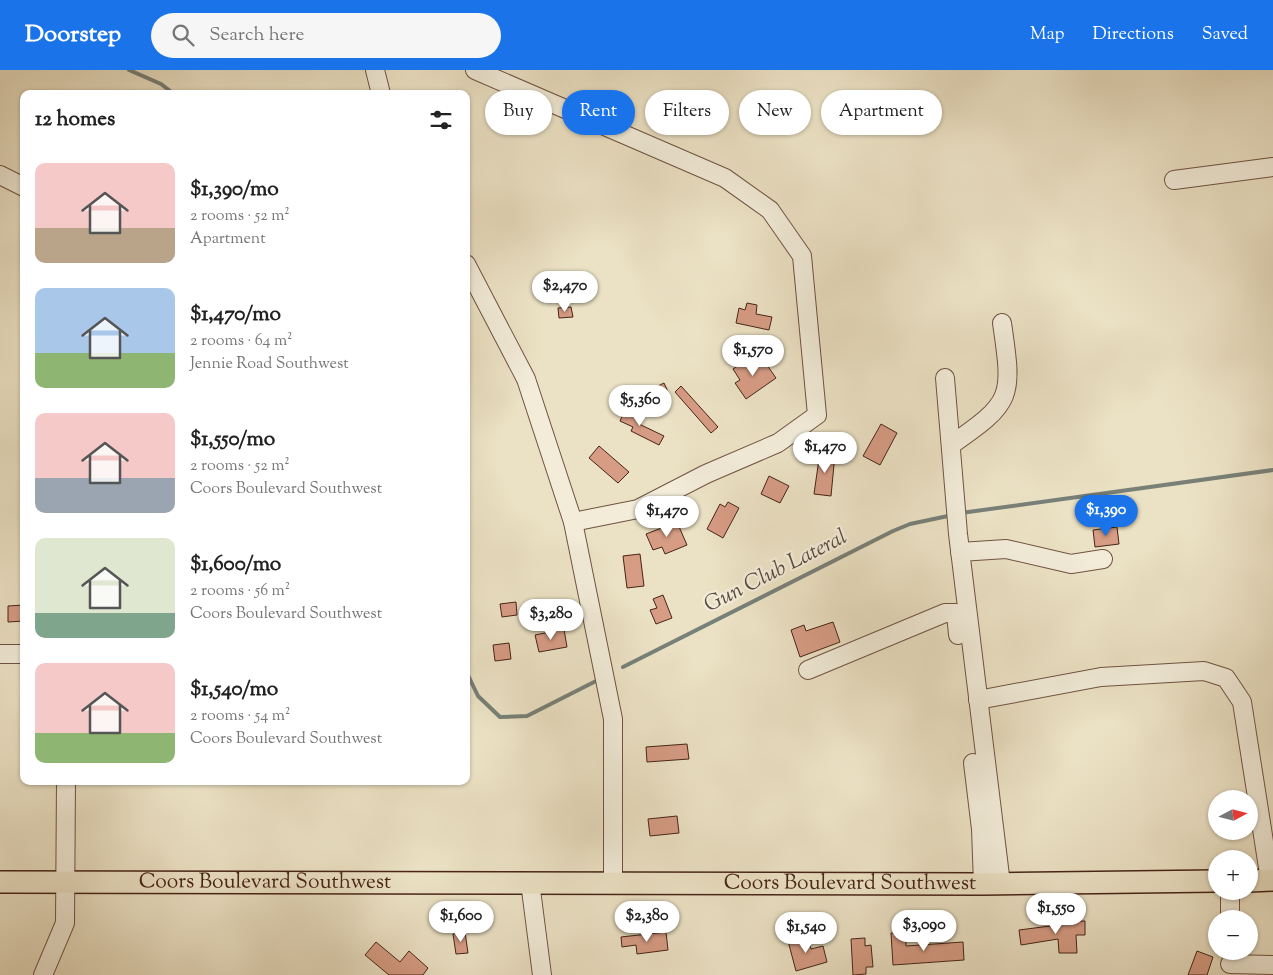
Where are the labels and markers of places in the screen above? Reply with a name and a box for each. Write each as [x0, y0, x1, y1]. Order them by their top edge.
pin: $2,470 [524, 270, 606, 313]
pin: $1,570 [712, 334, 794, 377]
pin: $5,360 [599, 384, 681, 427]
pin: $1,470 [784, 432, 866, 474]
pin: $1,390 [1065, 494, 1147, 537]
pin: $1,470 [626, 496, 708, 538]
pin: $3,280 [510, 598, 592, 641]
pin: $1,550 [1015, 892, 1097, 935]
pin: $1,600 [420, 900, 502, 943]
pin: $2,380 [606, 900, 688, 943]
pin: $3,090 [883, 910, 965, 952]
pin: $1,540 [765, 912, 847, 954]

